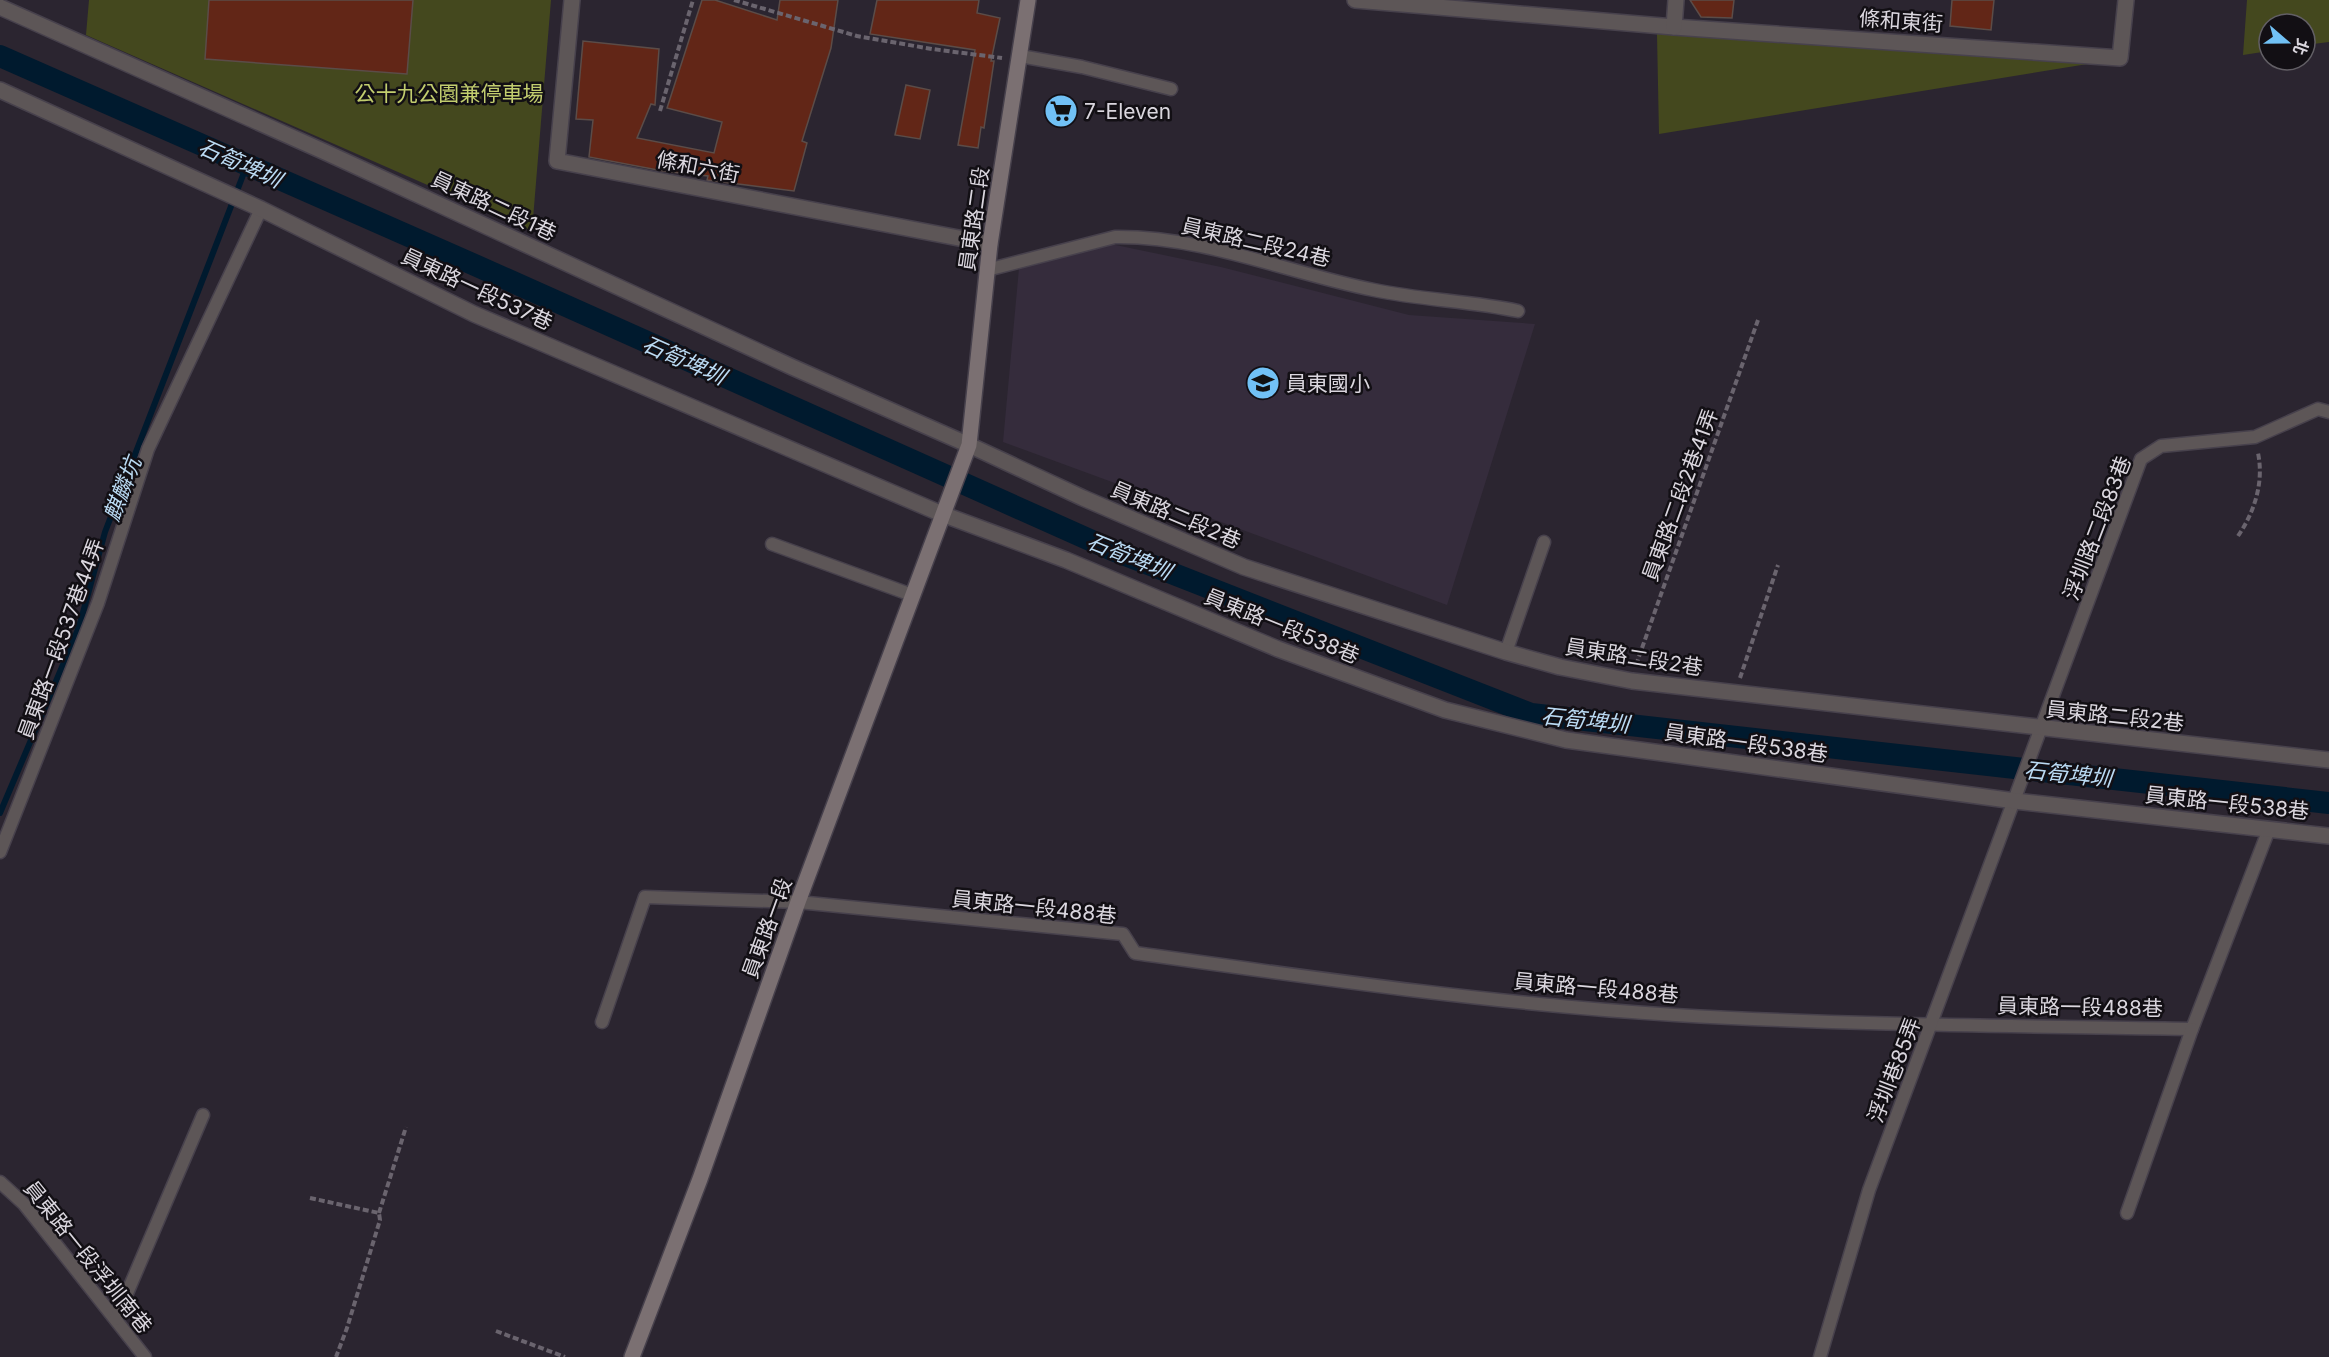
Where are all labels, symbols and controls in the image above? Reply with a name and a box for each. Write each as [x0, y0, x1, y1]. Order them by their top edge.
street label: 條和東街 [1858, 6, 1944, 36]
north arrow [2257, 12, 2317, 72]
text: 北 [2289, 36, 2313, 58]
park label: 公十九公園兼停車場 [355, 81, 544, 106]
supermarket icon: 7-Eleven [1043, 93, 1079, 129]
place label: 7-Eleven [1084, 99, 1171, 124]
water label: 石筍埤圳 [195, 133, 288, 194]
street label: 條和六街 [654, 147, 742, 187]
street label: 員東路二段 [954, 165, 994, 273]
street label: 員東路二段1巷 [428, 166, 560, 246]
street label: 員東路二段24巷 [1179, 213, 1333, 271]
street label: 員東路一段537巷 [398, 243, 556, 335]
water label: 石筍埤圳 [639, 330, 732, 391]
school or university icon: 員東國小 [1245, 365, 1281, 401]
place label: 員東國小 [1286, 371, 1370, 396]
street label: 員東路二段2巷41弄 [1637, 405, 1723, 585]
water label: 麒麟坑 [98, 451, 147, 524]
street label: 浮圳路二段83巷 [2058, 453, 2136, 603]
street label: 員東路二段2巷 [1107, 476, 1245, 554]
water label: 石筍埤圳 [1083, 527, 1177, 586]
street label: 員東路一段537巷44弄 [13, 535, 109, 743]
street label: 員東路一段538巷 [1201, 584, 1363, 668]
street label: 員東路二段2巷 [1563, 634, 1705, 680]
street label: 員東路二段2巷 [2045, 696, 2185, 736]
water label: 石筍埤圳 [1540, 702, 1633, 738]
street label: 員東路一段538巷 [1663, 719, 1829, 767]
water label: 石筍埤圳 [2023, 756, 2116, 792]
street label: 員東路一段538巷 [2144, 782, 2310, 824]
street label: 員東路一段 [737, 874, 797, 982]
street label: 員東路一段488巷 [950, 886, 1118, 928]
street label: 員東路一段488巷 [1512, 968, 1680, 1008]
street label: 員東路一段488巷 [1997, 993, 2163, 1021]
street label: 浮圳巷85弄 [1863, 1014, 1925, 1126]
street label: 員東路一段浮圳南巷 [19, 1176, 157, 1338]

